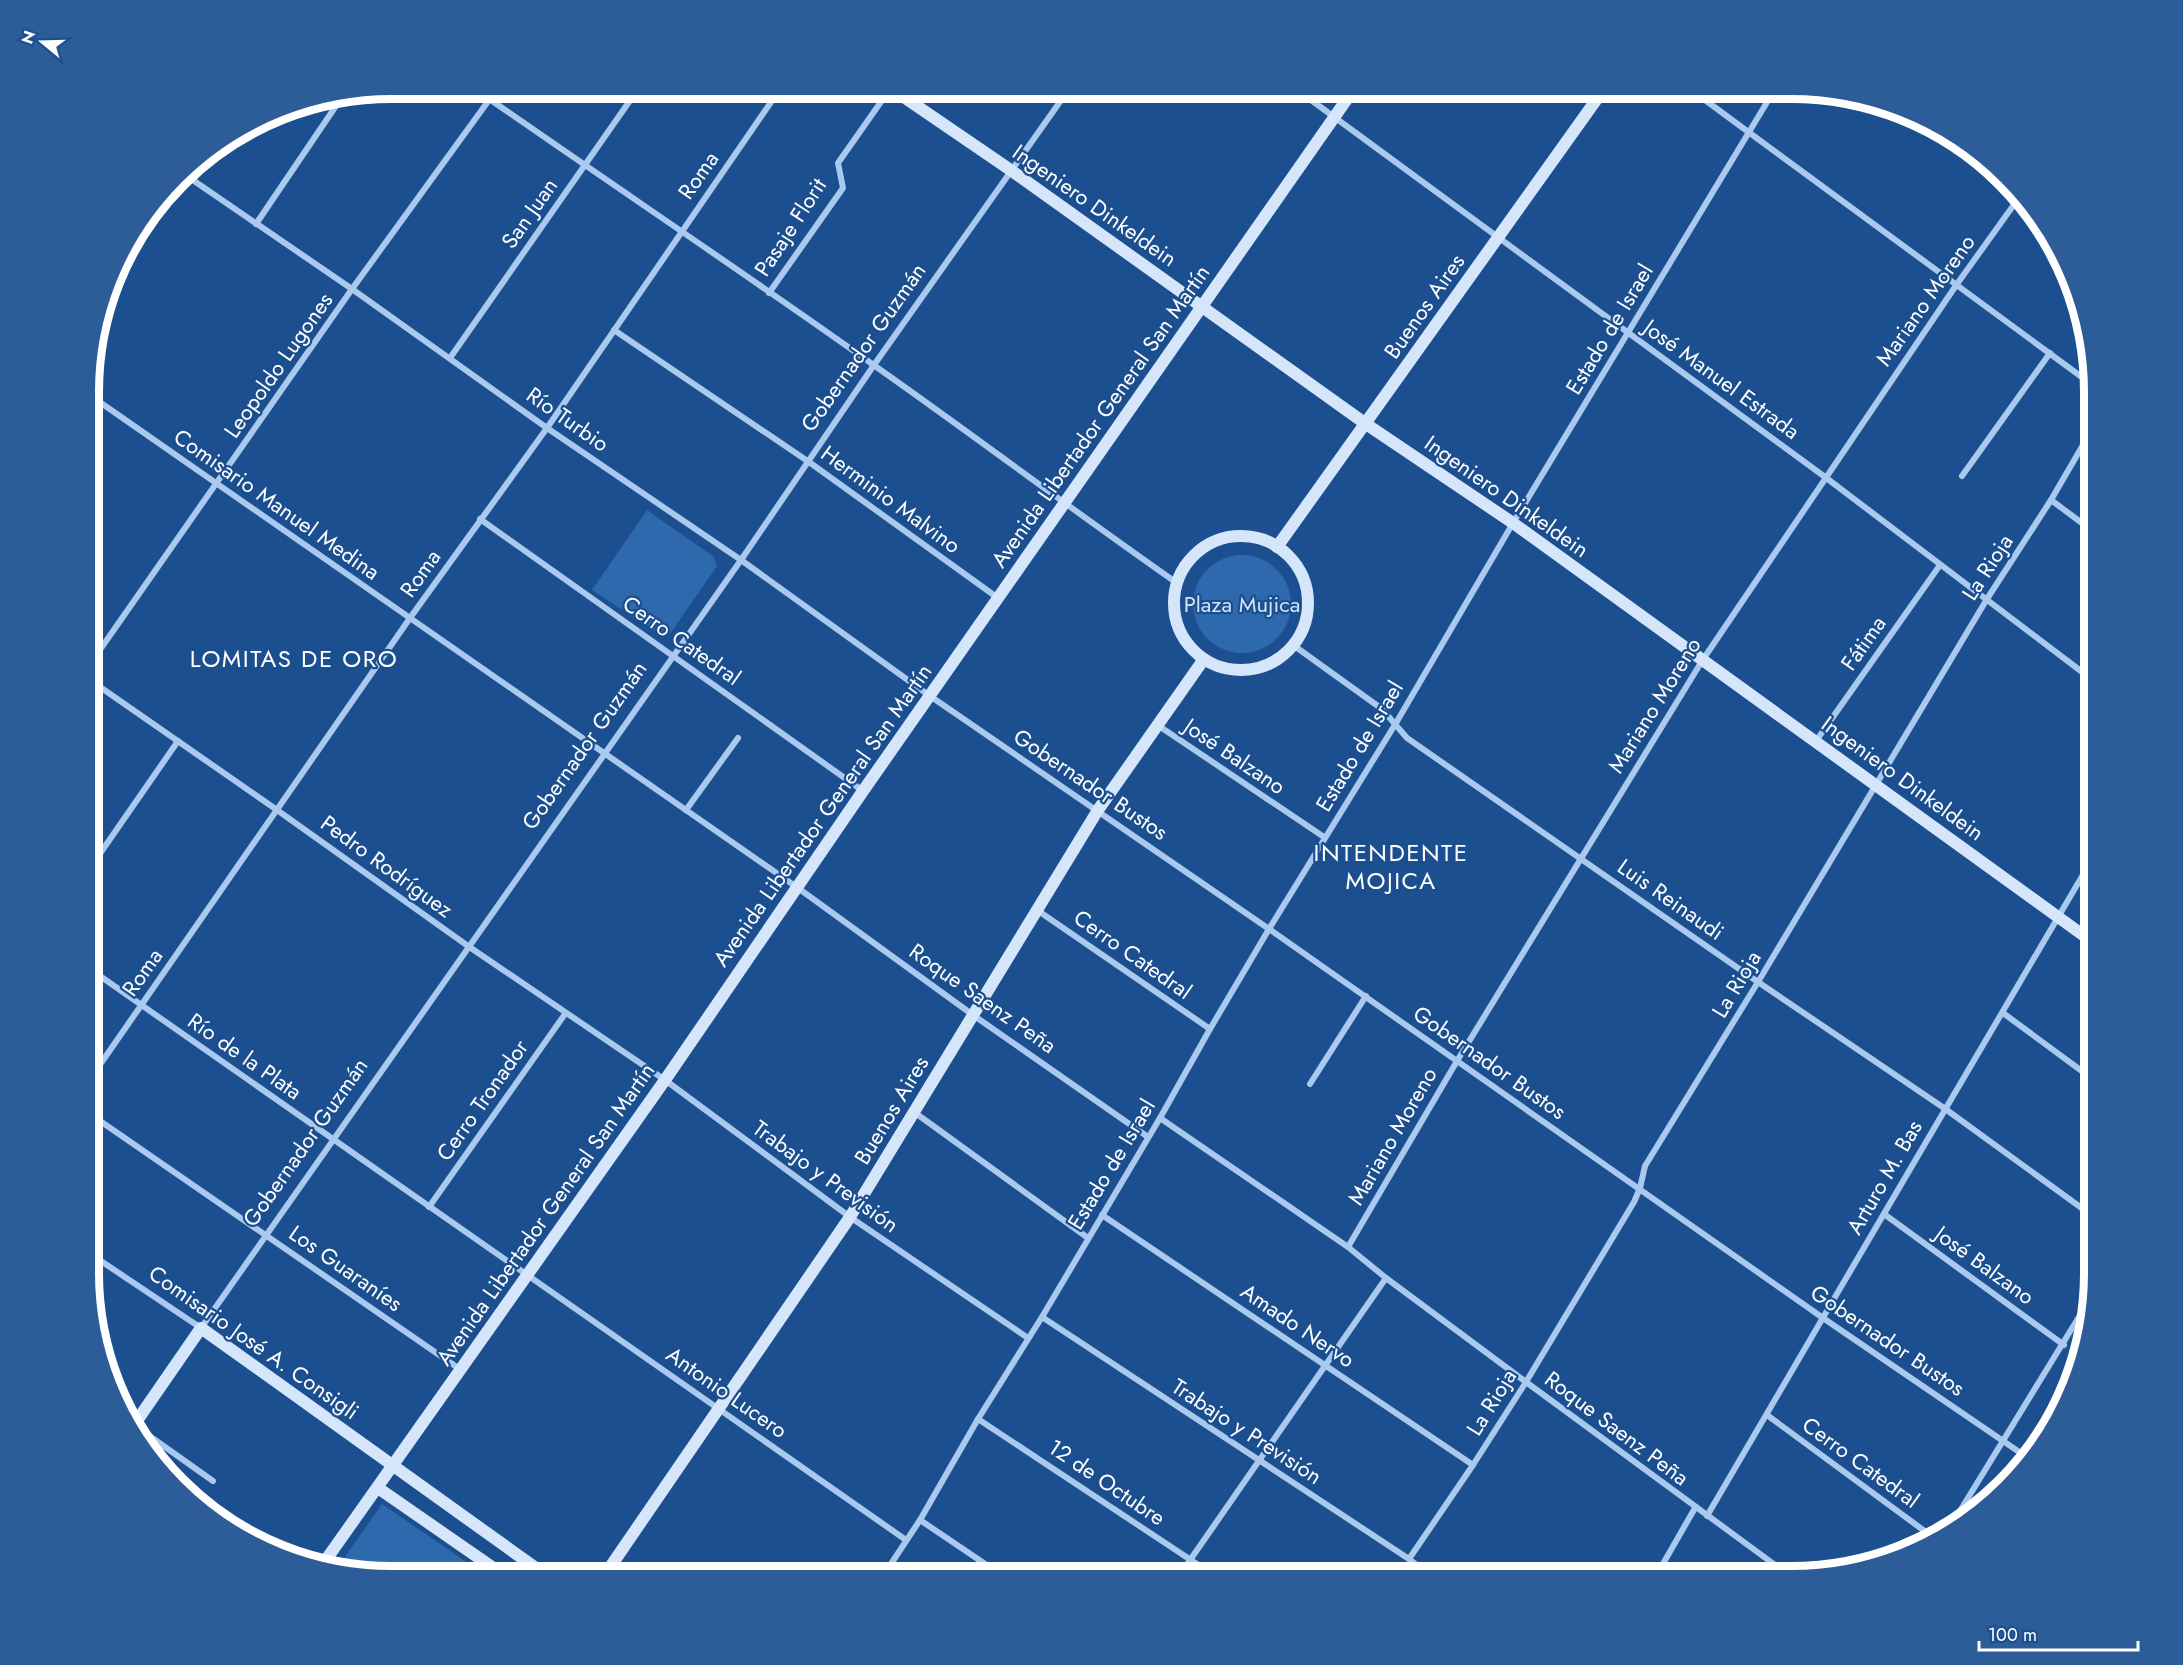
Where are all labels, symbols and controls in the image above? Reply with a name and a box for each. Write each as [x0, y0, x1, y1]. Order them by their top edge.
north arrow [12, 12, 72, 72]
text: N [15, 28, 41, 47]
street label: Ingeniero Dinkeldein [1006, 136, 1184, 274]
street label: Roma [670, 144, 726, 206]
street label: San Juan [493, 171, 565, 255]
street label: Pasaje Florit [746, 171, 834, 282]
street label: Mariano Moreno [1868, 228, 1982, 372]
street label: Buenos Aires [1376, 247, 1472, 365]
street label: Gobernador Guzmán [793, 256, 933, 438]
street label: Avenida Libertador General San Martín [983, 258, 1217, 574]
street label: Estado de Israel [1557, 258, 1661, 400]
street label: Leopoldo Lugones [216, 286, 340, 444]
street label: José Manuel Estrada [1635, 310, 1807, 447]
street label: Río Turbio [520, 379, 616, 459]
street label: Comisario Manuel Medina [167, 421, 387, 587]
street label: Ingeniero Dinkeldein [1418, 427, 1596, 565]
street label: Herminio Malvino [815, 437, 967, 561]
street label: La Rioja [1954, 528, 2020, 606]
street label: Roma [392, 542, 448, 604]
street label: Cerro Catedral [616, 587, 748, 693]
park label: Plaza Mujica [1184, 588, 1300, 620]
street label: Fátima [1833, 609, 1893, 677]
street label: Mariano Moreno [1600, 631, 1708, 779]
district label: LOMITAS DE ORO [190, 641, 398, 676]
street label: Gobernador Guzmán [514, 654, 654, 836]
street label: Avenida Libertador General San Martín [705, 657, 939, 973]
street label: Estado de Israel [1307, 675, 1411, 817]
street label: Ingeniero Dinkeldein [1815, 708, 1991, 848]
street label: José Balzano [1175, 709, 1292, 802]
street label: Gobernador Bustos [1007, 720, 1175, 848]
street label: Pedro Rodríguez [314, 807, 460, 925]
district label: INTENDENTE MOJICA [1314, 835, 1468, 898]
street label: Luis Reinaudi [1611, 850, 1731, 948]
street label: Cerro Catedral [1067, 901, 1199, 1007]
street label: Roque Saenz Peña [903, 935, 1063, 1061]
street label: Roma [114, 941, 170, 1003]
street label: La Rioja [1703, 944, 1769, 1024]
street label: Gobernador Bustos [1407, 997, 1573, 1127]
street label: Río de la Plata [181, 1005, 309, 1107]
street label: Cerro Tronador [428, 1032, 536, 1167]
street label: Buenos Aires [846, 1049, 936, 1170]
street label: Gobernador Guzmán [235, 1051, 375, 1233]
street label: Avenida Libertador General San Martín [428, 1056, 662, 1372]
street label: Mariano Moreno [1340, 1061, 1444, 1211]
street label: Estado de Israel [1059, 1093, 1163, 1235]
street label: Trabajo y Previsión [746, 1112, 906, 1240]
street label: Arturo M. Bas [1838, 1114, 1930, 1240]
street label: José Balzano [1926, 1216, 2041, 1312]
street label: Los Guaraníes [283, 1217, 409, 1319]
street label: Comisario José A. Consigli [142, 1257, 366, 1427]
street label: Amado Nervo [1235, 1275, 1361, 1375]
street label: Gobernador Bustos [1804, 1276, 1972, 1404]
street label: Antonio Lucero [660, 1338, 794, 1446]
street label: La Rioja [1458, 1362, 1524, 1442]
street label: Roque Saenz Peña [1538, 1363, 1696, 1493]
street label: Trabajo y Previsión [1166, 1370, 1328, 1492]
street label: Cerro Catedral [1796, 1409, 1926, 1515]
street label: 12 de Octubre [1042, 1431, 1172, 1533]
scale bar [1979, 1614, 2138, 1652]
text: 100 m [1988, 1622, 2037, 1648]

